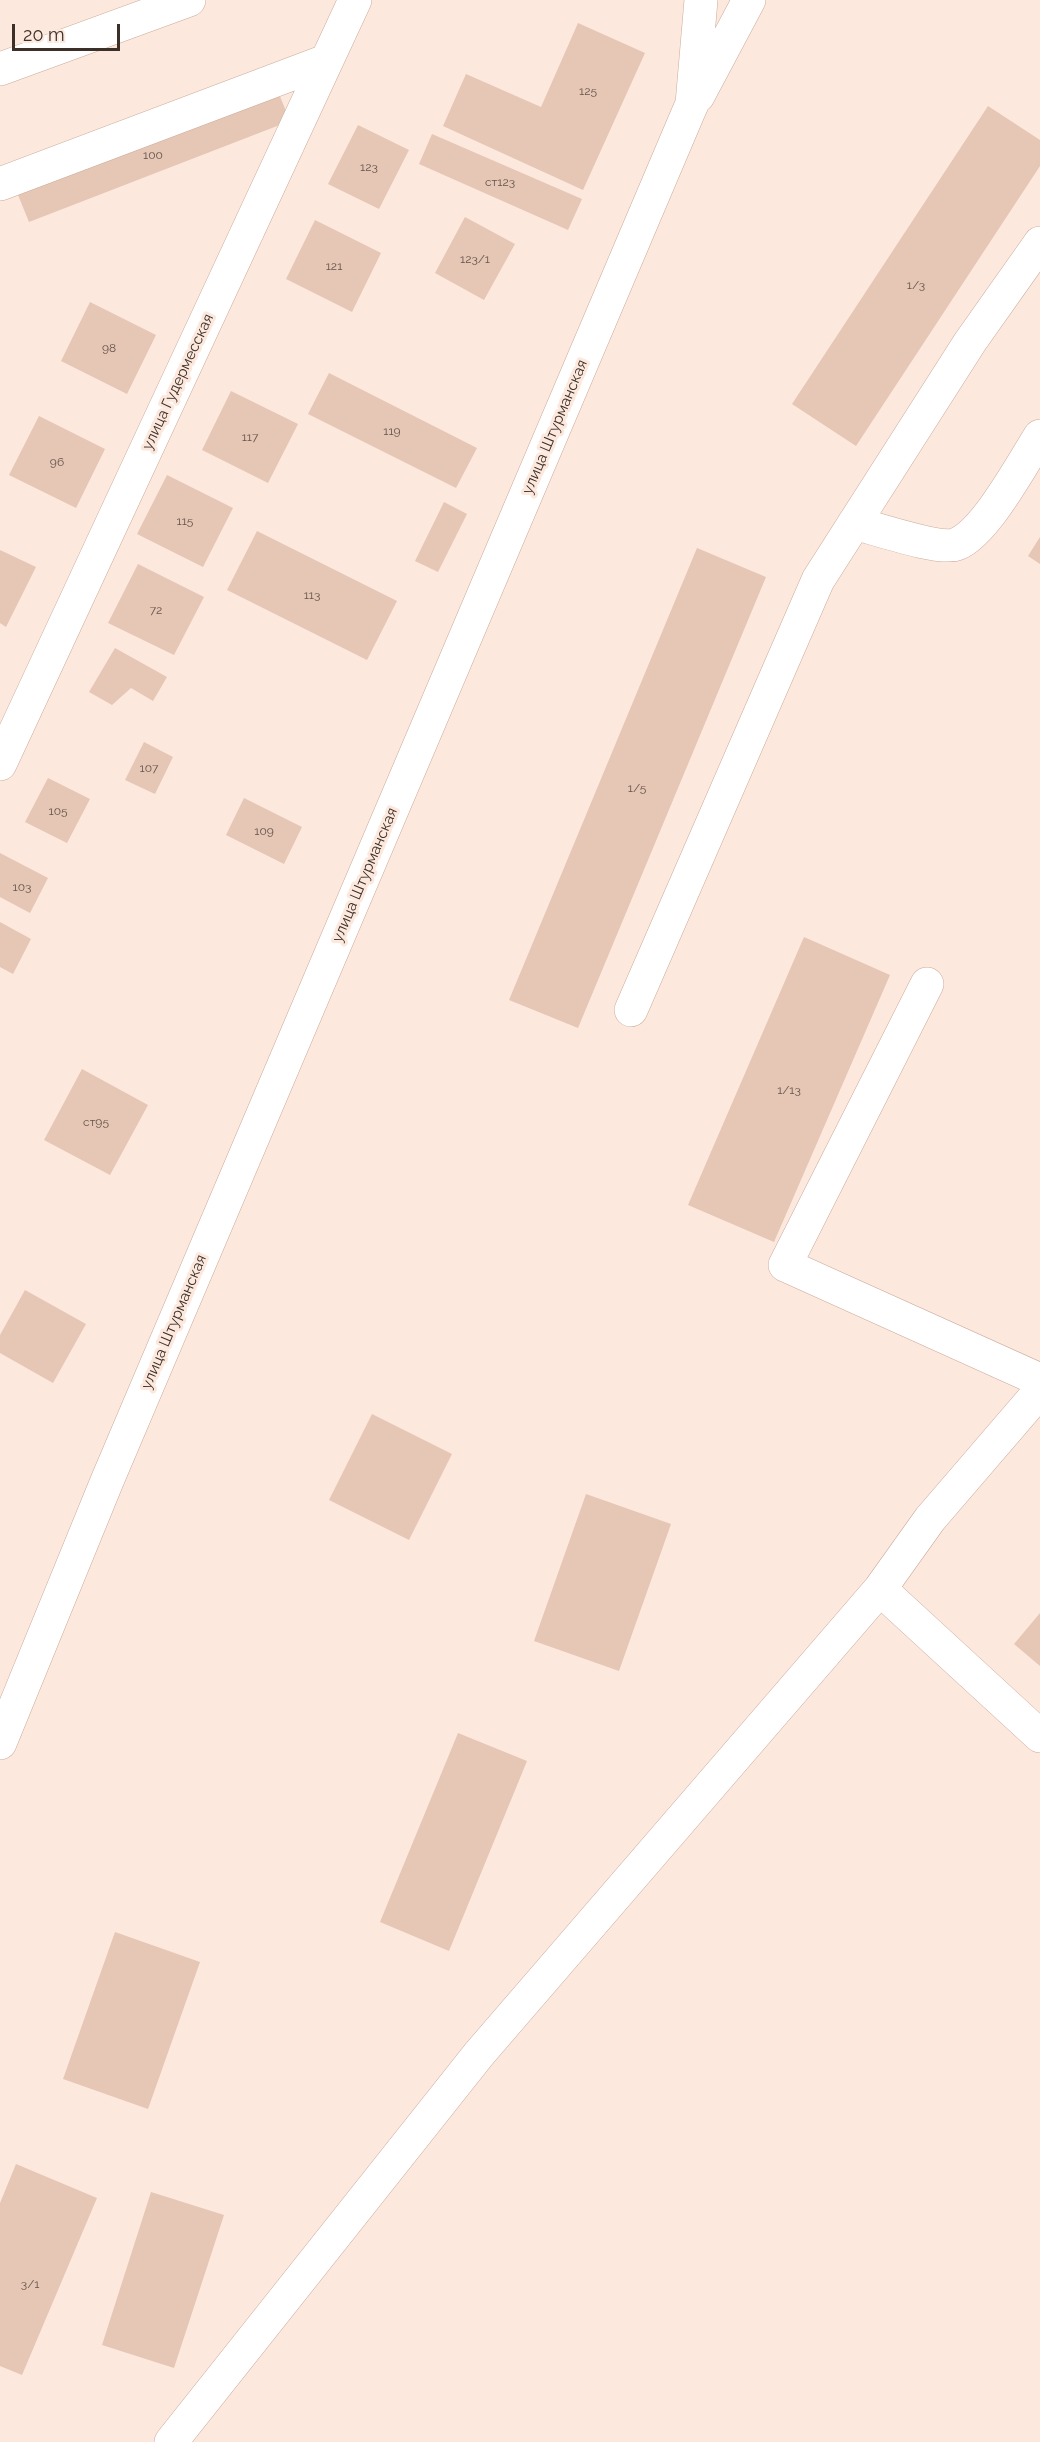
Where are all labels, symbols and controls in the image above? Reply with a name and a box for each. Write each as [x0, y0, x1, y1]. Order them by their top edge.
scale bar [15, 12, 123, 50]
text: 20 m [23, 24, 65, 45]
house number: 125 [579, 84, 597, 98]
house number: 100 [143, 148, 163, 162]
house number: 123 [360, 160, 378, 174]
house number: ст123 [485, 175, 515, 189]
house number: 123/1 [460, 252, 490, 266]
house number: 121 [326, 259, 342, 273]
house number: 1/3 [907, 278, 925, 292]
street label: улица Гудермесская [139, 311, 217, 453]
house number: 98 [102, 341, 116, 355]
street label: улица Штурманская [518, 357, 592, 497]
house number: 119 [383, 424, 401, 438]
house number: 117 [242, 430, 258, 444]
house number: 96 [50, 455, 64, 469]
house number: 115 [177, 514, 193, 528]
house number: 113 [304, 588, 320, 602]
house number: 72 [150, 603, 162, 617]
house number: 107 [140, 761, 158, 775]
house number: 1/5 [628, 781, 646, 795]
house number: 105 [48, 804, 68, 818]
street label: улица Штурманская [328, 805, 402, 945]
house number: 109 [254, 824, 274, 838]
house number: 103 [13, 880, 31, 894]
house number: 1/13 [777, 1083, 801, 1097]
house number: ст95 [83, 1115, 109, 1129]
street label: улица Штурманская [137, 1252, 211, 1392]
house number: 3/1 [21, 2277, 39, 2291]

